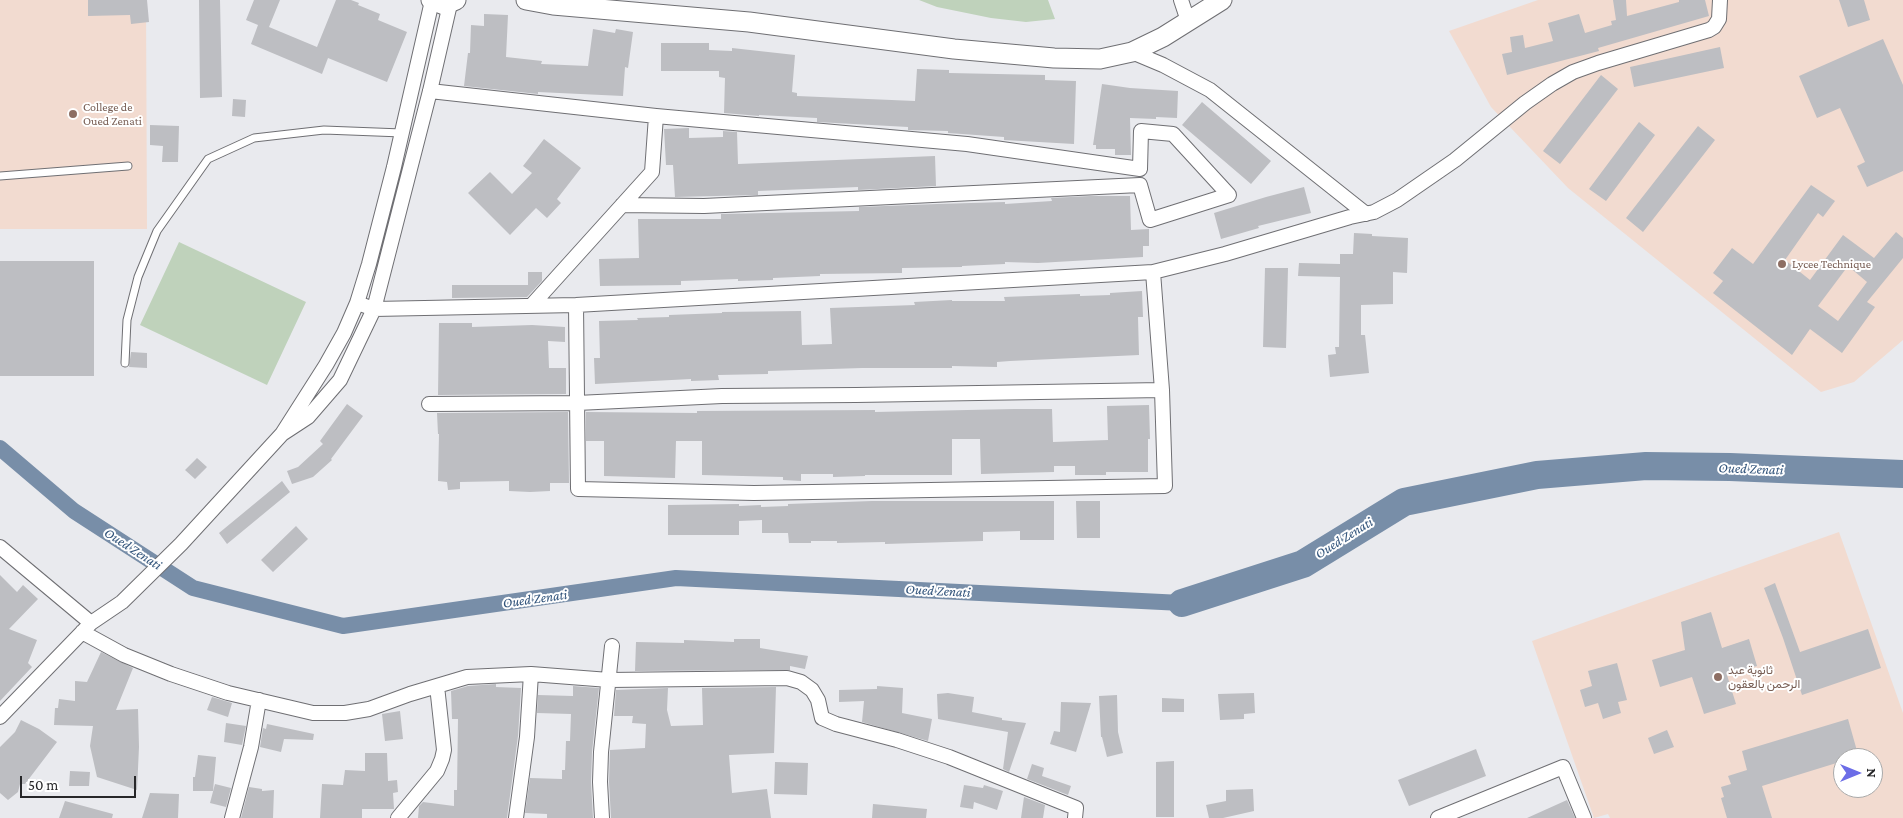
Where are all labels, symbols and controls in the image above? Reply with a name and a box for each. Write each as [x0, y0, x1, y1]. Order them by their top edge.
place label: College de Oued Zenati [83, 100, 142, 128]
marker: College de Oued Zenati [67, 108, 79, 120]
place label: Lycee Technique [1792, 257, 1871, 271]
marker: Lycee Technique [1776, 258, 1788, 270]
water label: Oued Zenati [1718, 459, 1784, 479]
water label: Oued Zenati [1312, 514, 1376, 562]
water label: Oued Zenati [101, 524, 165, 574]
water label: Oued Zenati [905, 581, 971, 601]
water label: Oued Zenati [502, 586, 568, 612]
place label: ثانوية عبد الرحمن بالعقون [1728, 663, 1800, 691]
marker: ثانوية عبد الرحمن بالعقون [1712, 671, 1724, 683]
north arrow [1833, 748, 1883, 798]
scale bar [22, 766, 139, 798]
text: N [1864, 768, 1880, 778]
text: 50 m [28, 777, 58, 793]

